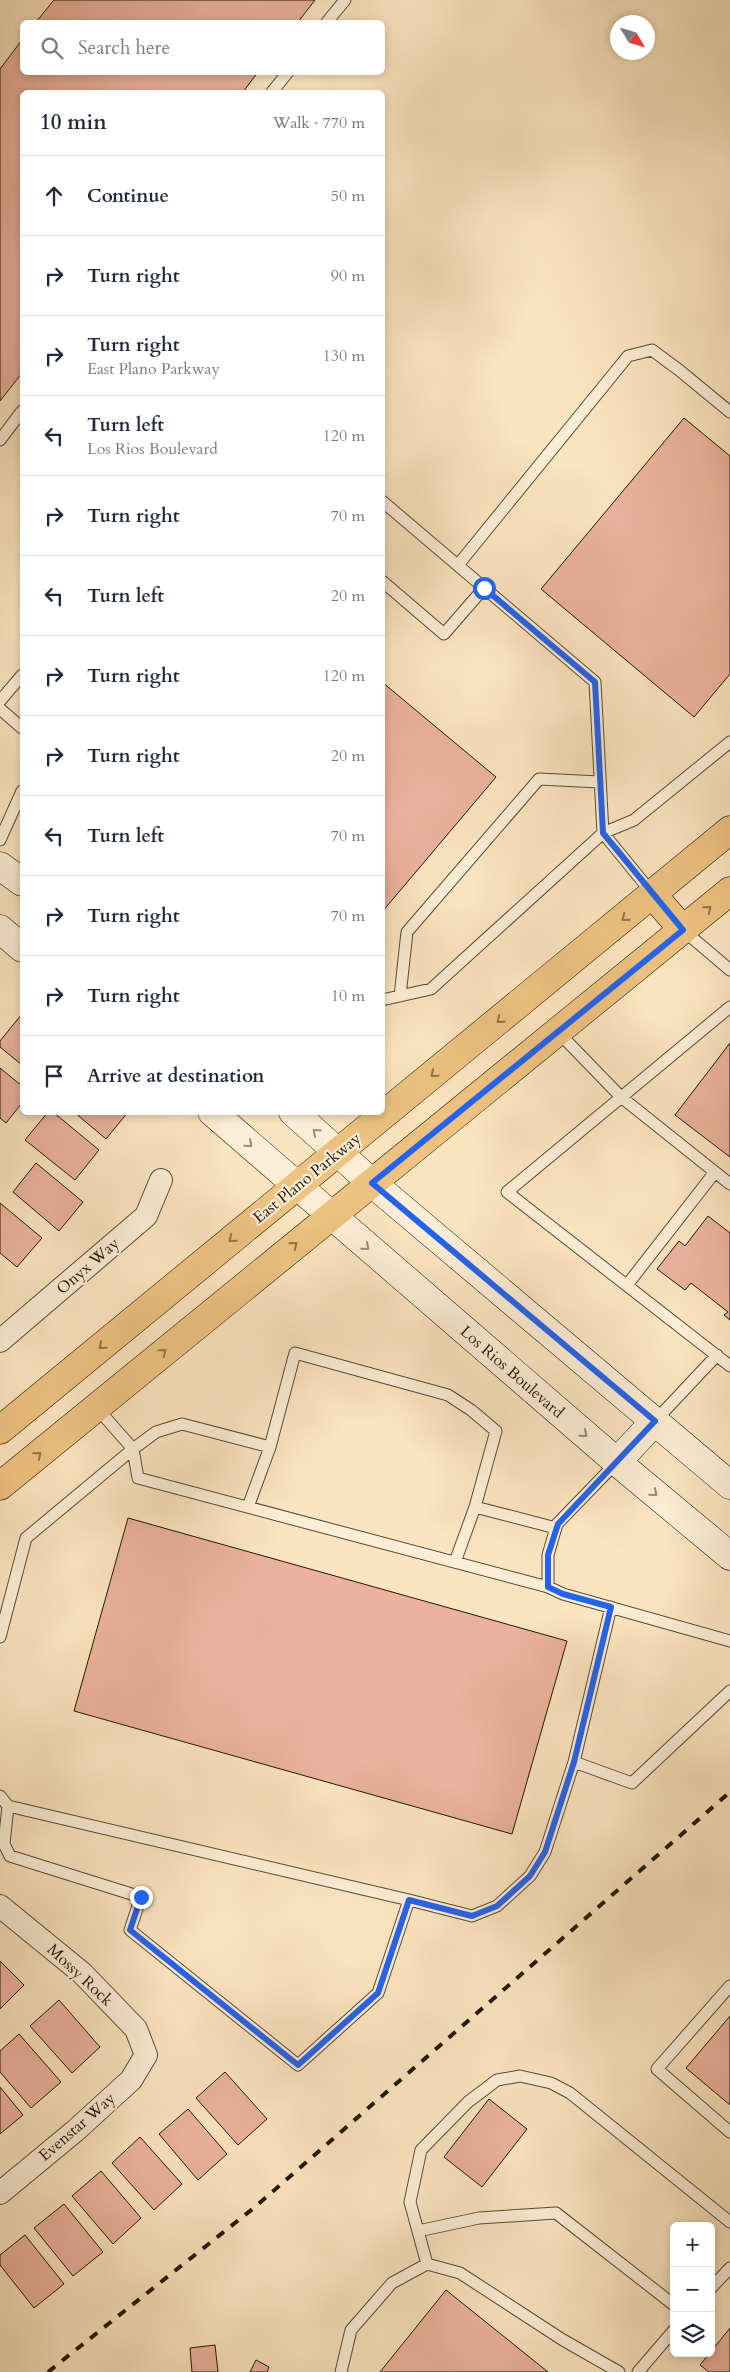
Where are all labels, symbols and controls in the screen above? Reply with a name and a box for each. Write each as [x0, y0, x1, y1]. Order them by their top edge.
north arrow [610, 15, 655, 60]
search box [20, 20, 385, 75]
icon: search [38, 34, 66, 62]
text: Search here [78, 35, 170, 61]
text: 10 min [40, 108, 107, 137]
text: Walk · 770 m [273, 112, 365, 134]
icon: ahead [40, 182, 68, 210]
text: Continue [87, 183, 169, 209]
text: 50 m [331, 185, 365, 207]
icon: right [40, 262, 68, 290]
text: Turn right [87, 263, 179, 289]
text: 90 m [331, 265, 365, 287]
text: Turn right [87, 332, 179, 358]
icon: right [40, 342, 68, 370]
text: 130 m [323, 345, 365, 367]
text: East Plano Parkway [87, 358, 220, 380]
text: Turn left [87, 412, 164, 438]
icon: left [40, 422, 68, 450]
text: 120 m [323, 425, 365, 447]
text: Los Rios Boulevard [87, 438, 218, 460]
icon: right [40, 502, 68, 530]
text: Turn right [87, 503, 179, 529]
text: 70 m [331, 505, 365, 527]
route start [473, 577, 496, 600]
icon: left [40, 582, 68, 610]
text: Turn left [87, 583, 164, 609]
text: 20 m [331, 585, 365, 607]
icon: right [40, 662, 68, 690]
text: Turn right [87, 663, 179, 689]
text: 120 m [323, 665, 365, 687]
icon: right [40, 742, 68, 770]
text: Turn right [87, 743, 179, 769]
text: 20 m [331, 745, 365, 767]
icon: left [40, 822, 68, 850]
text: Turn left [87, 823, 164, 849]
text: 70 m [331, 825, 365, 847]
icon: right [40, 902, 68, 930]
text: Turn right [87, 903, 179, 929]
text: 70 m [331, 905, 365, 927]
one-way arrow [703, 905, 712, 914]
one-way arrow [622, 912, 631, 921]
icon: right [40, 982, 68, 1010]
text: Turn right [87, 983, 179, 1009]
text: 10 m [331, 985, 365, 1007]
one-way arrow [496, 1015, 505, 1024]
icon: arrive [40, 1062, 68, 1090]
text: Arrive at destination [87, 1063, 264, 1089]
one-way arrow [431, 1068, 440, 1077]
street label: East Plano Parkway [248, 1127, 366, 1228]
one-way arrow [312, 1129, 321, 1138]
one-way arrow [243, 1139, 252, 1147]
street label: Onyx Way [52, 1232, 125, 1299]
one-way arrow [229, 1233, 238, 1242]
one-way arrow [361, 1241, 370, 1250]
one-way arrow [288, 1242, 297, 1251]
street label: Los Rios Boulevard [455, 1321, 569, 1424]
one-way arrow [99, 1341, 108, 1349]
one-way arrow [158, 1349, 167, 1358]
one-way arrow [578, 1428, 587, 1437]
one-way arrow [32, 1452, 41, 1461]
one-way arrow [648, 1488, 657, 1496]
route end [130, 1886, 153, 1909]
street label: Mossy Rock [42, 1939, 118, 2012]
street label: Evenstar Way [34, 2087, 120, 2166]
map controls [670, 2222, 715, 2357]
button: + [670, 2222, 715, 2267]
button: − [670, 2267, 715, 2312]
button: layers [670, 2312, 715, 2357]

